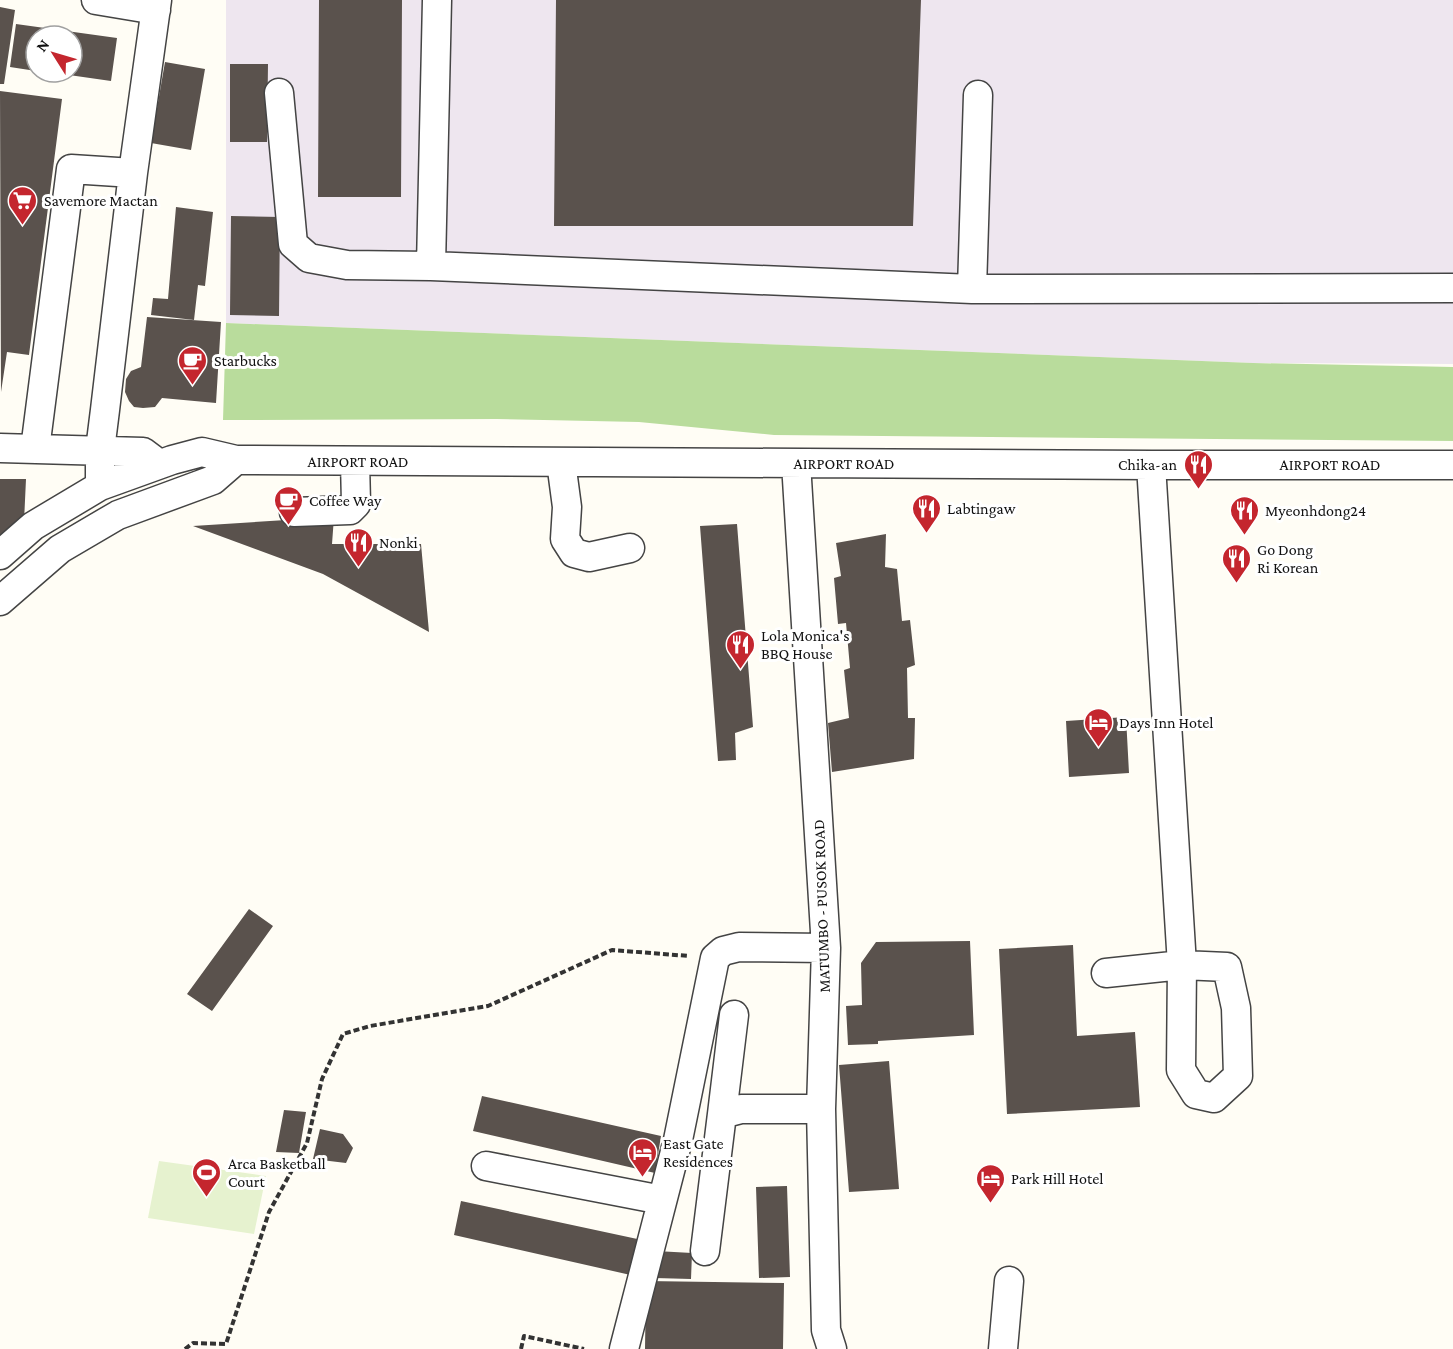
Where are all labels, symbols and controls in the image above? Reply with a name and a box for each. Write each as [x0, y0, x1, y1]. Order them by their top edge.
north arrow [24, 24, 84, 84]
text: N [32, 36, 53, 55]
supermarket icon: Savemore Mactan [7, 184, 39, 226]
place label: Savemore Mactan [44, 192, 158, 209]
cafe icon: Starbucks [177, 344, 209, 386]
place label: Starbucks [214, 352, 277, 369]
restaurant icon: Chika-an [1182, 448, 1214, 490]
street label: AIRPORT ROAD [308, 453, 408, 470]
street label: AIRPORT ROAD [794, 455, 894, 472]
place label: Chika-an [1118, 456, 1177, 473]
street label: AIRPORT ROAD [1280, 456, 1380, 473]
cafe icon: Coffee Way [272, 484, 304, 526]
place label: Coffee Way [309, 492, 382, 510]
restaurant icon: Labtingaw [910, 492, 942, 534]
restaurant icon: Myeonhdong24 [1228, 494, 1260, 536]
place label: Labtingaw [947, 500, 1016, 518]
place label: Myeonhdong24 [1265, 502, 1366, 520]
restaurant icon: Nonki [342, 526, 374, 568]
place label: Nonki [379, 534, 418, 551]
place label: Go Dong Ri Korean [1257, 541, 1319, 576]
restaurant icon: Go Dong Ri Korean [1220, 542, 1252, 584]
place label: Lola Monica's BBQ House [761, 627, 850, 662]
restaurant icon: Lola Monica's BBQ House [724, 628, 756, 670]
hotel icon: Days Inn Hotel [1082, 706, 1114, 748]
place label: Days Inn Hotel [1119, 714, 1213, 732]
street label: MATUMBO - PUSOK ROAD [810, 819, 833, 993]
place label: East Gate Residences [663, 1135, 733, 1170]
hotel icon: East Gate Residences [626, 1136, 658, 1178]
place label: Arca Basketball Court [228, 1155, 326, 1190]
sports icon: Arca Basketball Court [191, 1156, 223, 1198]
hotel icon: Park Hill Hotel [974, 1162, 1006, 1204]
place label: Park Hill Hotel [1011, 1170, 1103, 1187]

